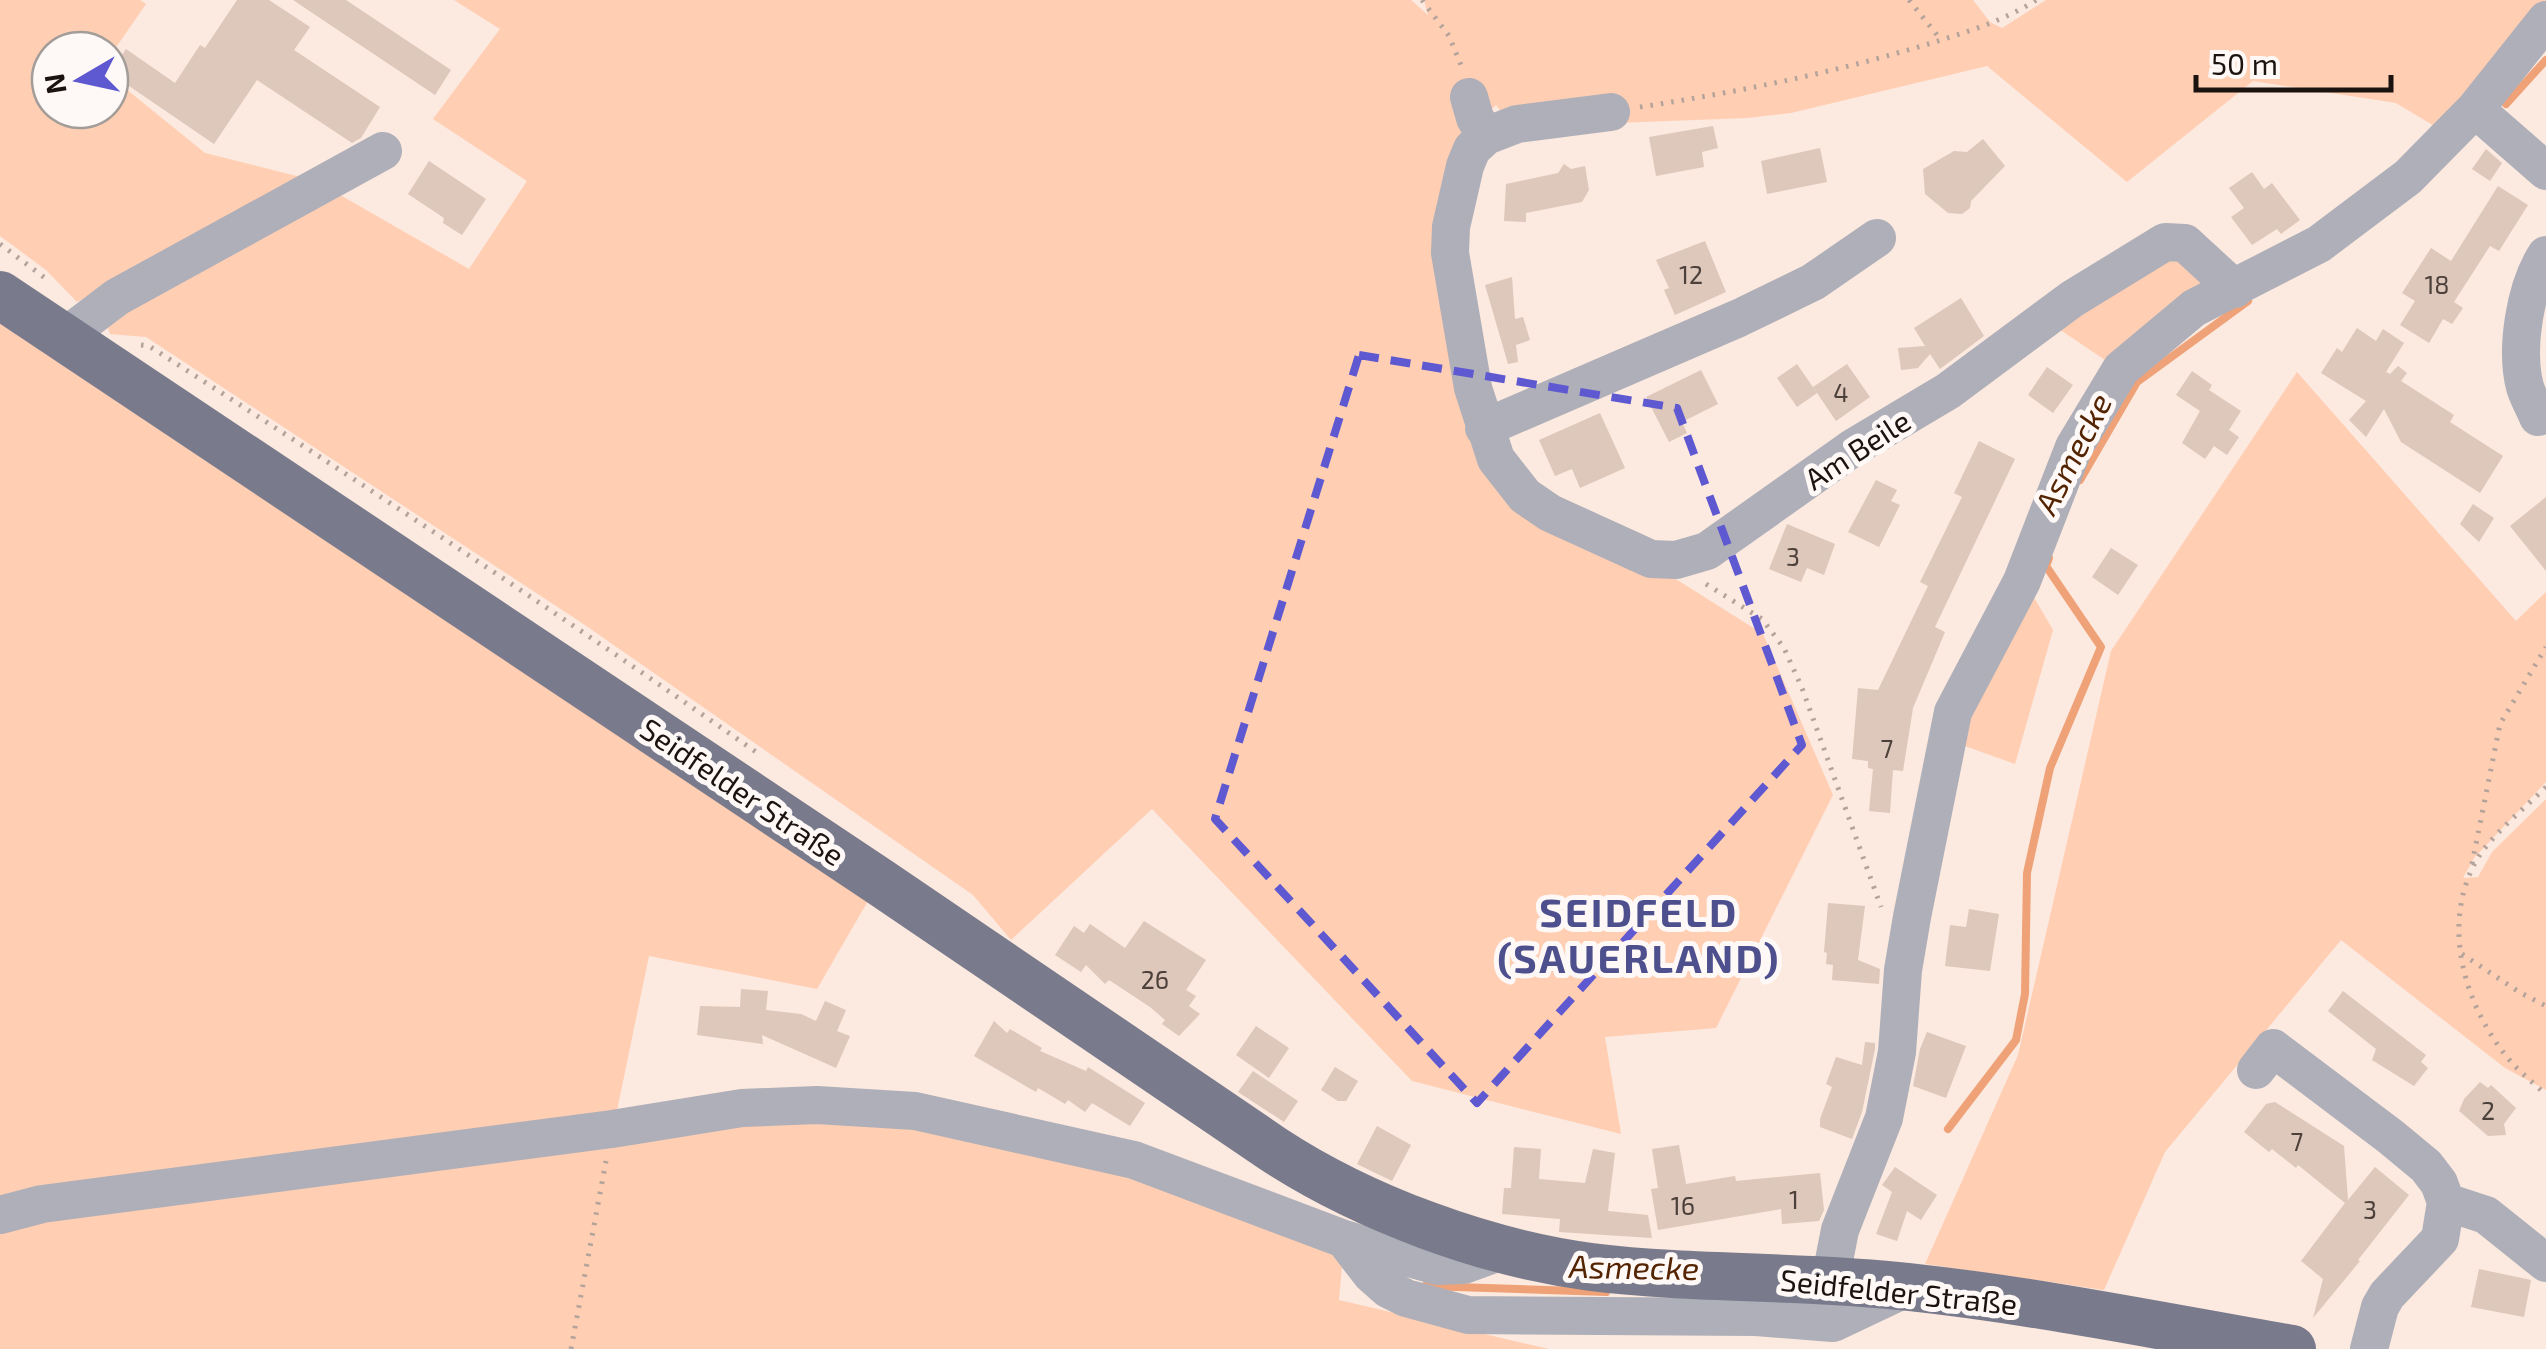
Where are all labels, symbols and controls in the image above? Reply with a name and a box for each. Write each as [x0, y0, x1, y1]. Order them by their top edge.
north arrow [30, 30, 130, 130]
scale bar [2196, 30, 2391, 92]
text: 50 m [2211, 45, 2278, 81]
text: N [36, 71, 73, 97]
house number: 12 [1679, 259, 1703, 289]
house number: 18 [2424, 269, 2450, 299]
house number: 4 [1833, 377, 1849, 407]
water label: Asmecke [2025, 386, 2118, 521]
street label: Am Beile [1797, 402, 1917, 496]
house number: 3 [1786, 541, 1800, 571]
street label: Seidfelder Straße [634, 710, 852, 872]
house number: 7 [1881, 733, 1894, 763]
district label: SEIDFELD (SAUERLAND) [1497, 887, 1781, 981]
house number: 26 [1141, 964, 1169, 994]
house number: 2 [2481, 1095, 2495, 1125]
house number: 7 [2291, 1126, 2304, 1156]
house number: 1 [1789, 1184, 1799, 1214]
house number: 16 [1671, 1190, 1695, 1220]
house number: 3 [2363, 1194, 2377, 1224]
water label: Asmecke [1568, 1246, 1699, 1286]
street label: Seidfelder Straße [1779, 1261, 2019, 1321]

